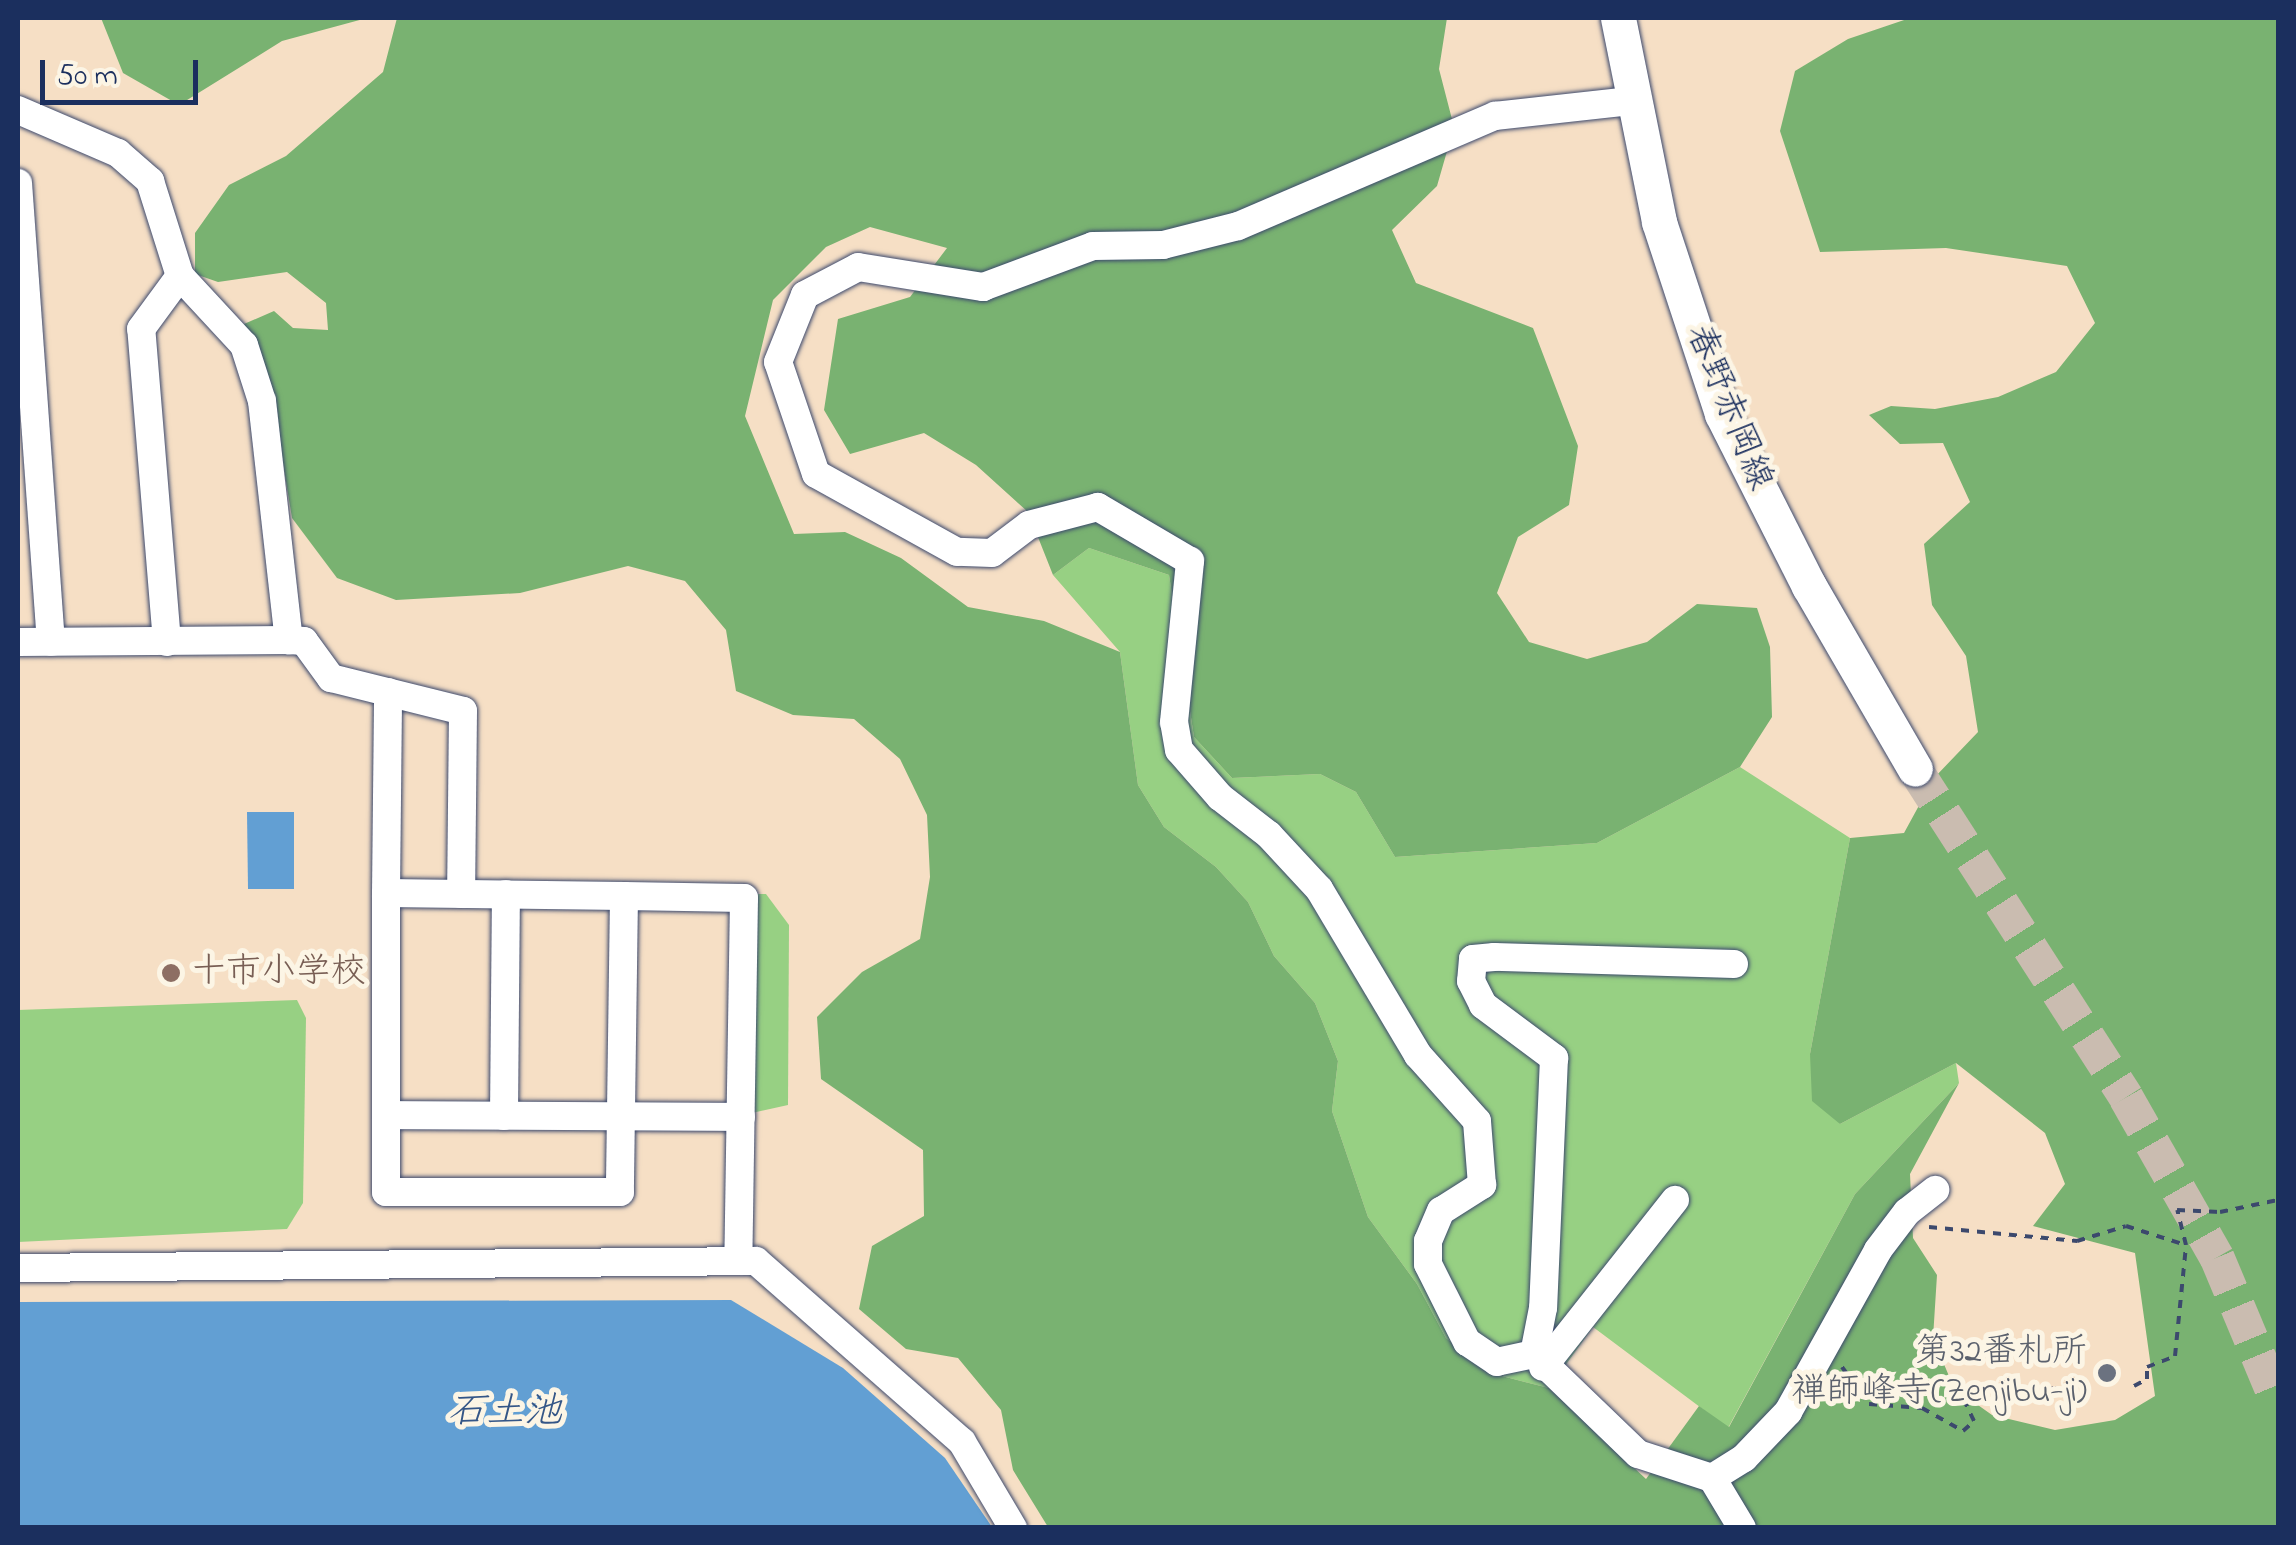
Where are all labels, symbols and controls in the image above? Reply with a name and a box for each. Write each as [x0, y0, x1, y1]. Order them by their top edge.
scale bar [45, 40, 202, 102]
text: 50 m [57, 55, 118, 99]
street label: 春野赤岡線 [1676, 319, 1780, 497]
place label: 十市小学校 [191, 952, 366, 994]
marker: 十市小学校 [160, 962, 182, 984]
place label: 第32番札所 禅師峰寺(Zenjibu-ji) [1791, 1332, 2087, 1414]
marker: 第32番札所 禅師峰寺(Zenjibu-ji) [2096, 1362, 2118, 1384]
water label: 石土池 [448, 1391, 562, 1437]

